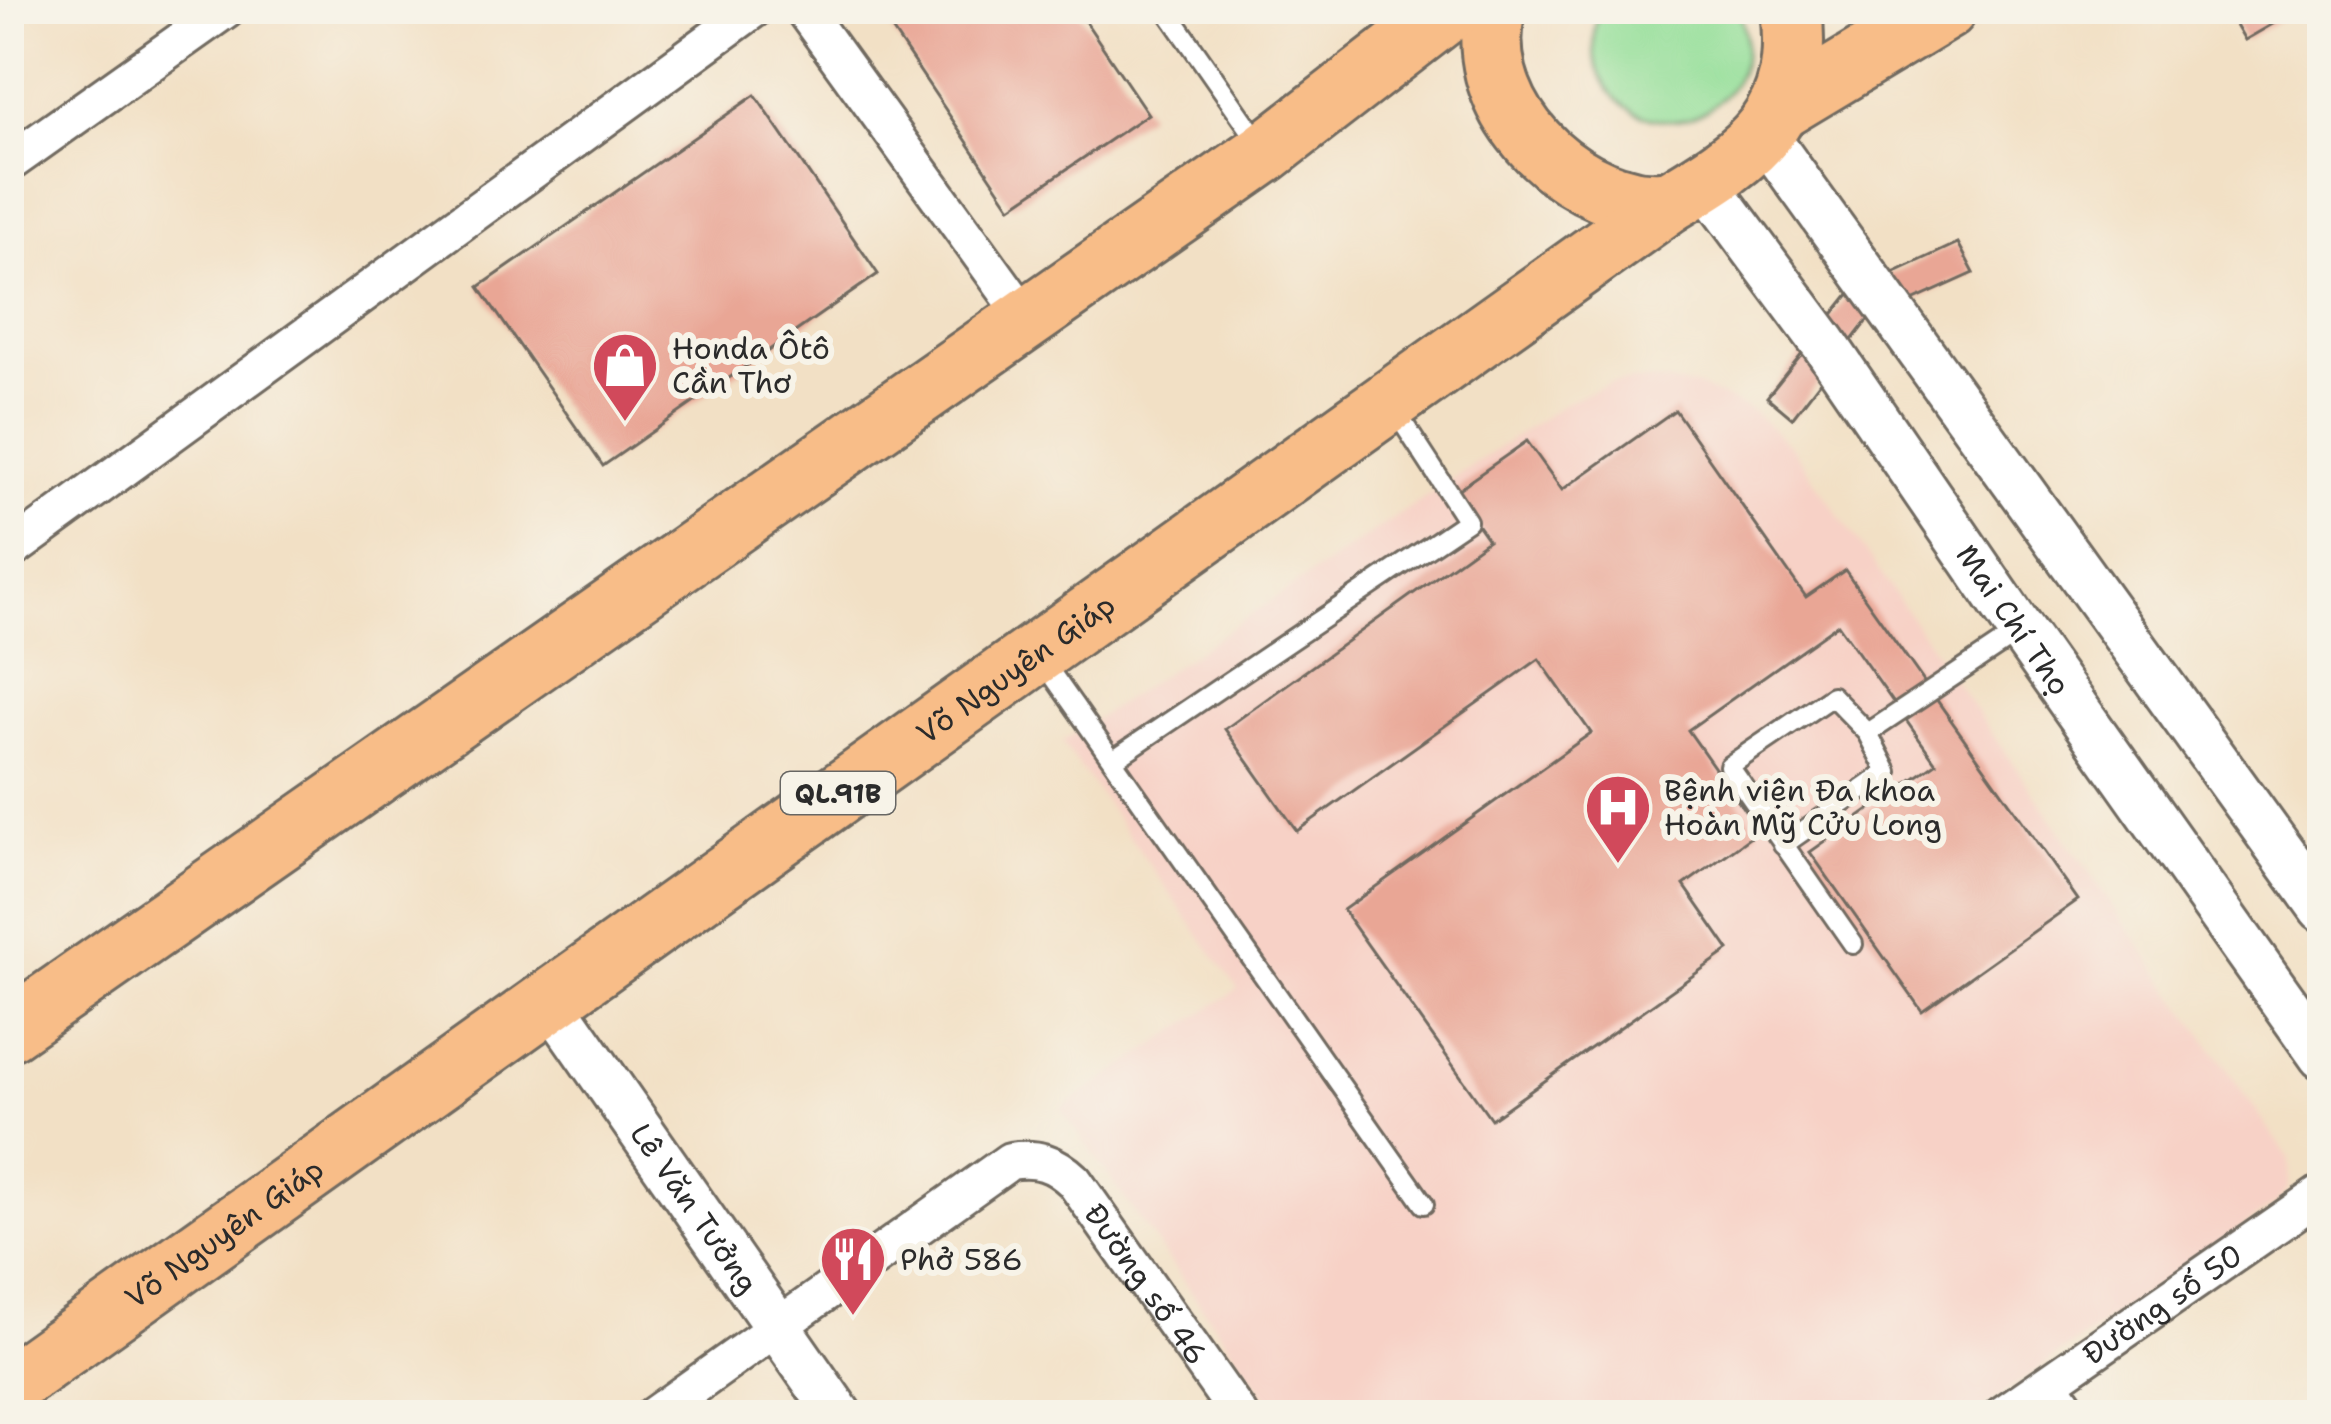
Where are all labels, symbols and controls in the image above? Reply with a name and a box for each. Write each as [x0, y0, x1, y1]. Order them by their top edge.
place label: Honda Ôtô Cần Thơ [672, 328, 830, 403]
shop icon: Honda Ôtô Cần Thơ [590, 330, 660, 424]
street label: Mai Chí Thọ [1947, 536, 2080, 703]
street label: Võ Nguyên Giáp [908, 583, 1123, 753]
place label: Bệnh viện Đa khoa Hoàn Mỹ Cửu Long [1664, 770, 1942, 845]
road number: QL.91B [781, 772, 895, 814]
hospital icon: Bệnh viện Đa khoa Hoàn Mỹ Cửu Long [1583, 772, 1653, 866]
street label: Lê Văn Tưởng [621, 1115, 769, 1302]
street label: Võ Nguyên Giáp [117, 1148, 331, 1317]
street label: Đường số 46 [1075, 1195, 1218, 1373]
restaurant icon: Phở 586 [818, 1224, 888, 1318]
street label: Đường số 50 [2074, 1234, 2250, 1374]
place label: Phở 586 [900, 1239, 1023, 1280]

